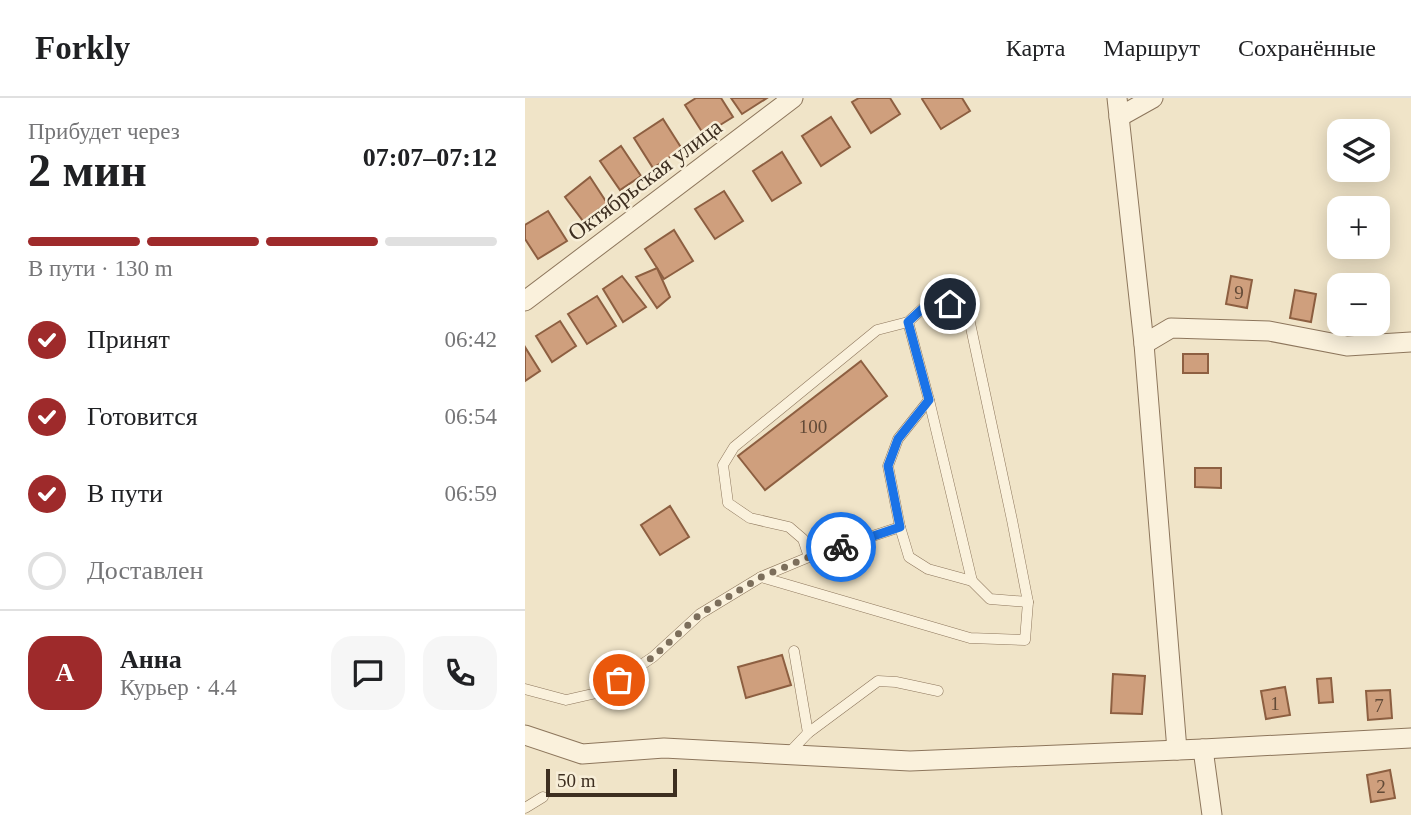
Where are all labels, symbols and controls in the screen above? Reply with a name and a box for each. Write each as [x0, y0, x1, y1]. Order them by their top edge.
text: Forkly [35, 30, 130, 66]
text: Карта [1006, 35, 1065, 61]
text: Маршрут [1103, 35, 1200, 61]
text: Сохранённые [1238, 35, 1376, 61]
street label: Октябрьская улица [563, 114, 727, 246]
text: Прибудет через [28, 119, 180, 144]
map controls [1327, 119, 1390, 336]
button: layers [1327, 119, 1390, 182]
text: 07:07–07:12 [363, 143, 497, 172]
text: 2 мин [28, 145, 147, 196]
button: + [1327, 196, 1390, 259]
text: В пути · 130 m [28, 256, 173, 281]
button: − [1327, 273, 1390, 336]
pin [920, 274, 980, 334]
house number: 9 [1234, 282, 1244, 303]
icon: home [931, 285, 969, 323]
icon: check [28, 321, 66, 359]
text: Принят [87, 325, 170, 354]
text: 06:42 [445, 327, 497, 352]
icon: check [28, 398, 66, 436]
text: Готовится [87, 402, 198, 431]
text: 06:54 [445, 404, 497, 429]
house number: 100 [799, 416, 827, 437]
icon: check [28, 475, 66, 513]
text: В пути [87, 479, 163, 508]
text: 06:59 [445, 481, 497, 506]
courier [806, 512, 876, 582]
icon: bike [822, 528, 860, 566]
text: Доставлен [87, 556, 204, 585]
button: chat [331, 636, 405, 710]
button: phone [423, 636, 497, 710]
text: Анна [120, 645, 182, 674]
pin [589, 650, 649, 710]
text: А [56, 658, 74, 687]
icon: bag [600, 661, 638, 699]
text: Курьер · 4.4 [120, 675, 237, 700]
house number: 1 [1270, 693, 1280, 714]
house number: 7 [1374, 695, 1384, 716]
scale bar [546, 766, 677, 798]
text: 50 m [557, 770, 596, 791]
house number: 2 [1376, 776, 1386, 797]

